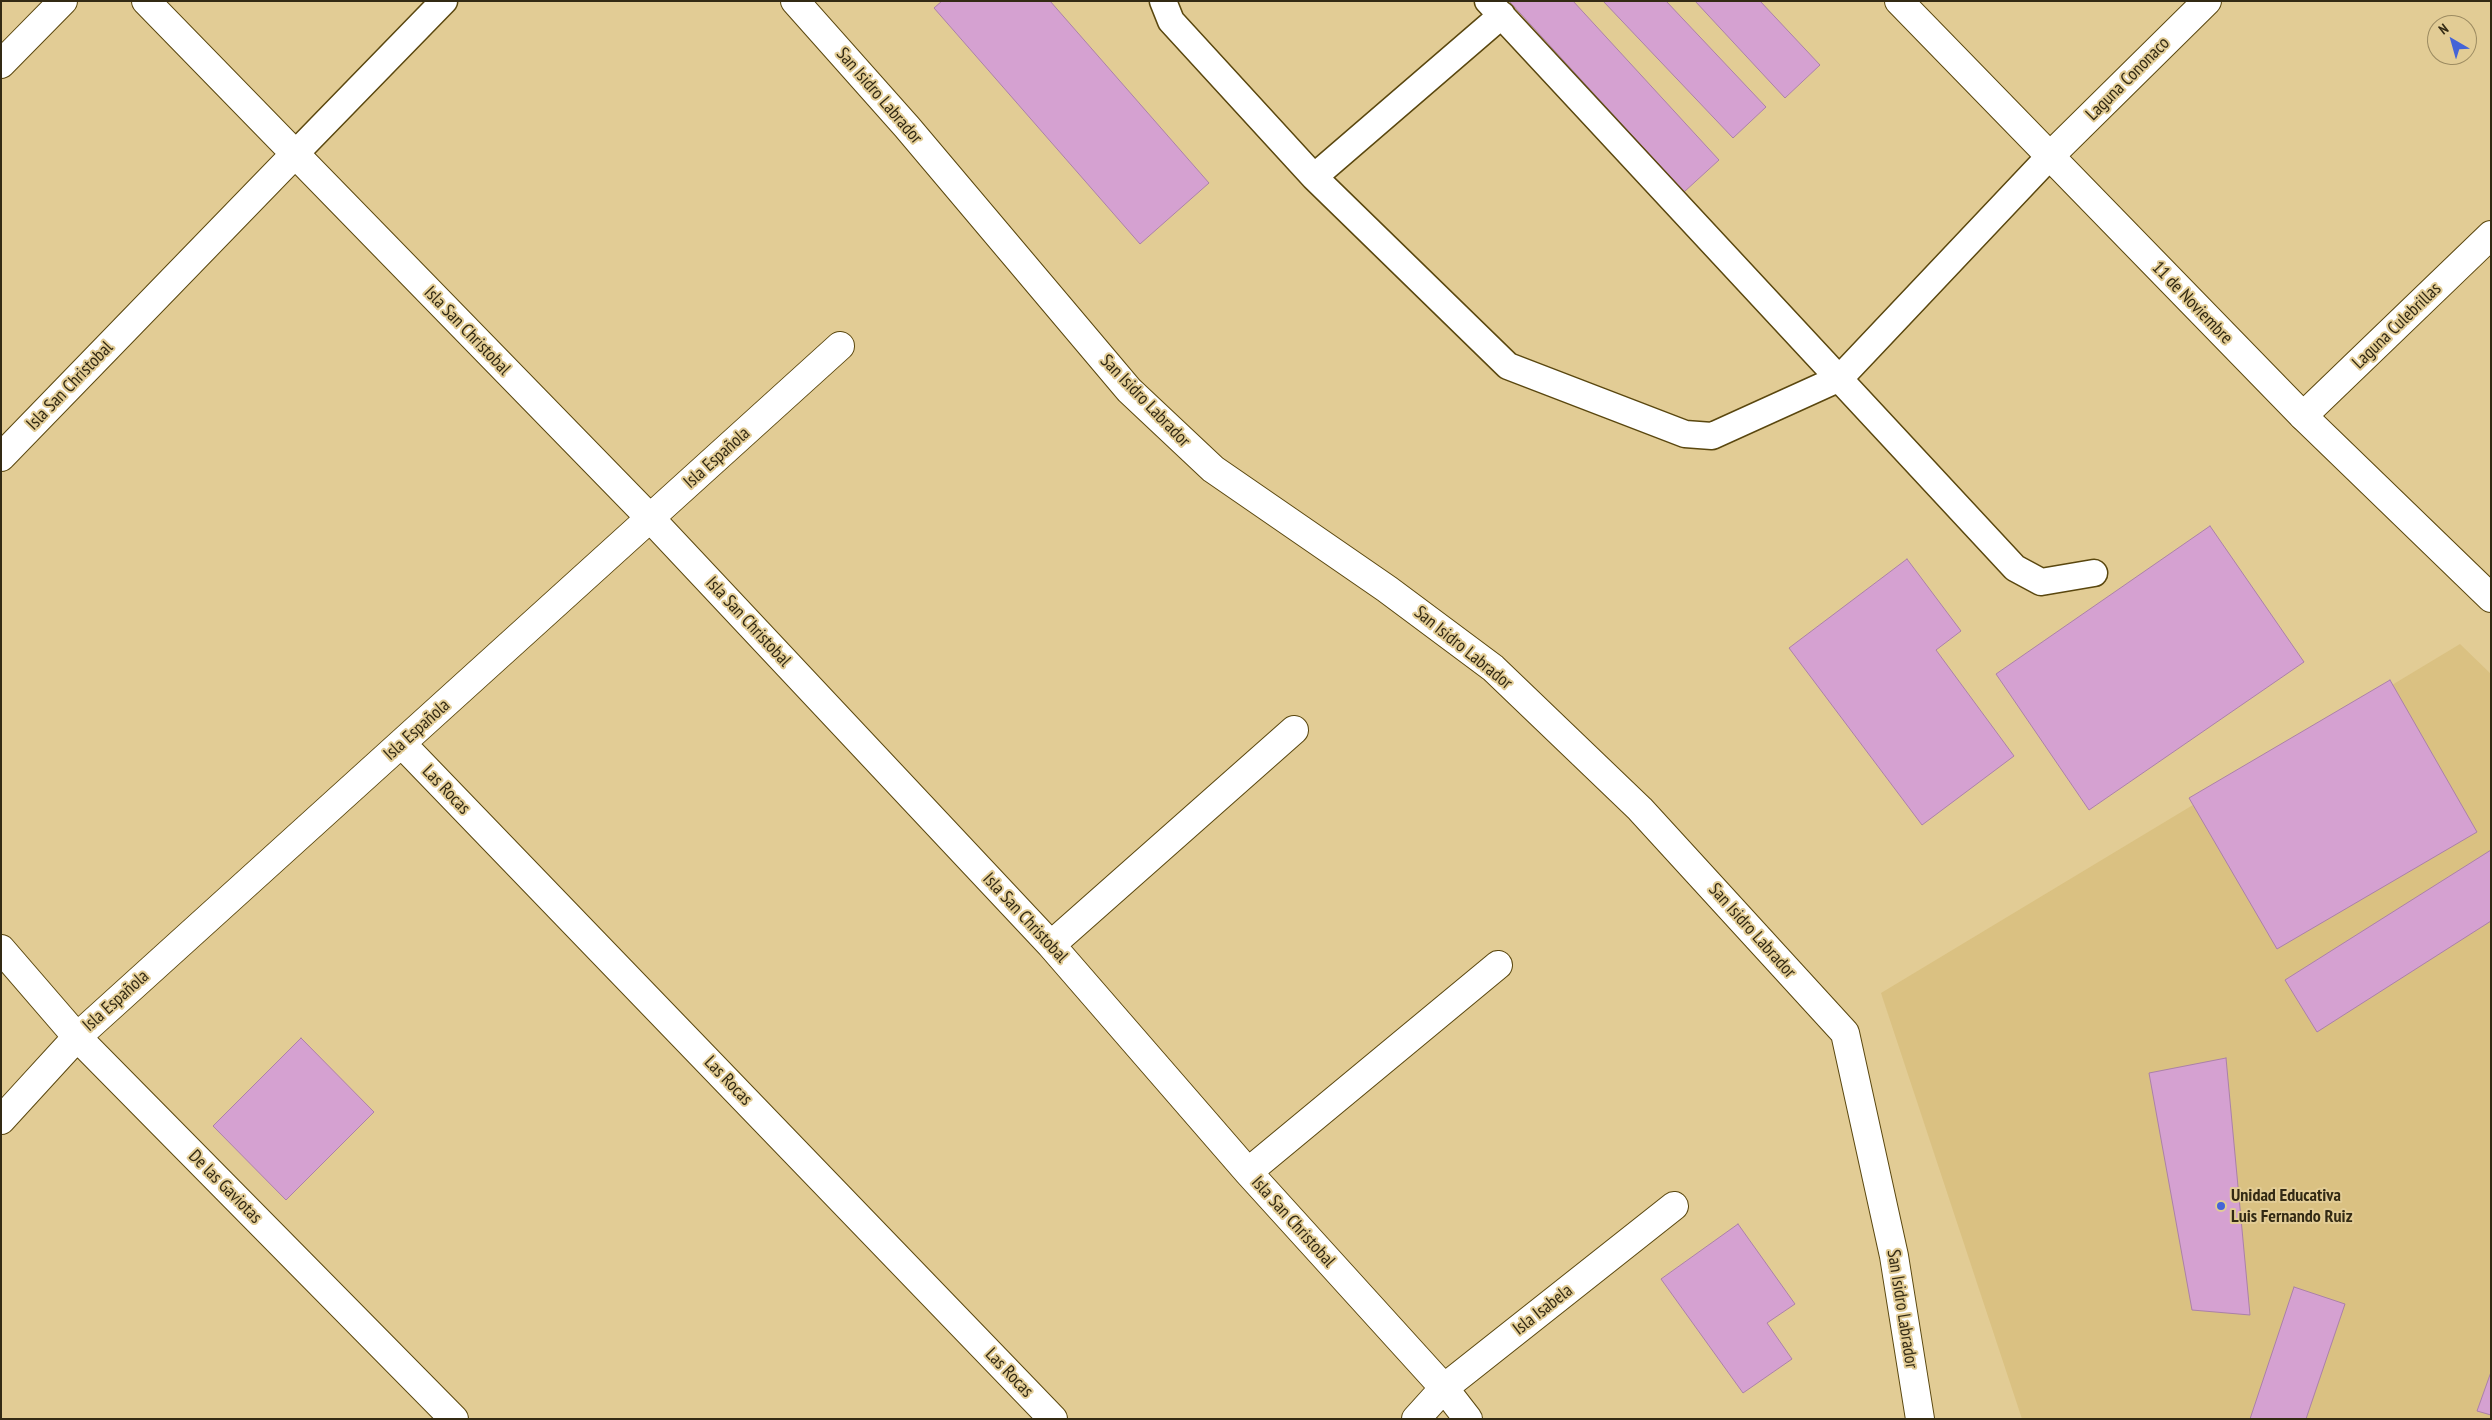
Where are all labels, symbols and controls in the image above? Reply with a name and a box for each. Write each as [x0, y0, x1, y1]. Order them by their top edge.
north arrow [2427, 15, 2477, 65]
text: N [2435, 20, 2452, 38]
street label: Laguna Cononaco [2082, 33, 2174, 125]
street label: San Isidro Labrador [831, 44, 927, 148]
street label: 11 de Noviembre [2147, 257, 2237, 349]
street label: Laguna Culebrillas [2348, 278, 2446, 374]
street label: Isla San Christobal [419, 282, 515, 380]
street label: Isla San Christobal [22, 337, 118, 435]
street label: San Isidro Labrador [1096, 350, 1194, 452]
street label: Isla Española [680, 423, 754, 493]
street label: Isla San Christobal [701, 573, 795, 671]
street label: San Isidro Labrador [1410, 602, 1516, 694]
street label: Isla Española [380, 695, 454, 765]
street label: Las Rocas [417, 761, 475, 819]
street label: Isla San Christobal [978, 869, 1072, 967]
street label: San Isidro Labrador [1704, 879, 1800, 983]
street label: Isla Española [79, 966, 153, 1036]
street label: Las Rocas [699, 1052, 757, 1110]
street label: De las Gaviotas [184, 1146, 266, 1228]
street label: Isla San Christobal [1247, 1172, 1339, 1272]
place label: Unidad Educativa Luis Fernando Ruiz [2231, 1185, 2353, 1228]
marker: Unidad Educativa Luis Fernando Ruiz [2215, 1200, 2227, 1212]
street label: San Isidro Labrador [1882, 1248, 1922, 1370]
street label: Isla Isabela [1509, 1280, 1577, 1340]
street label: Las Rocas [980, 1344, 1038, 1402]

